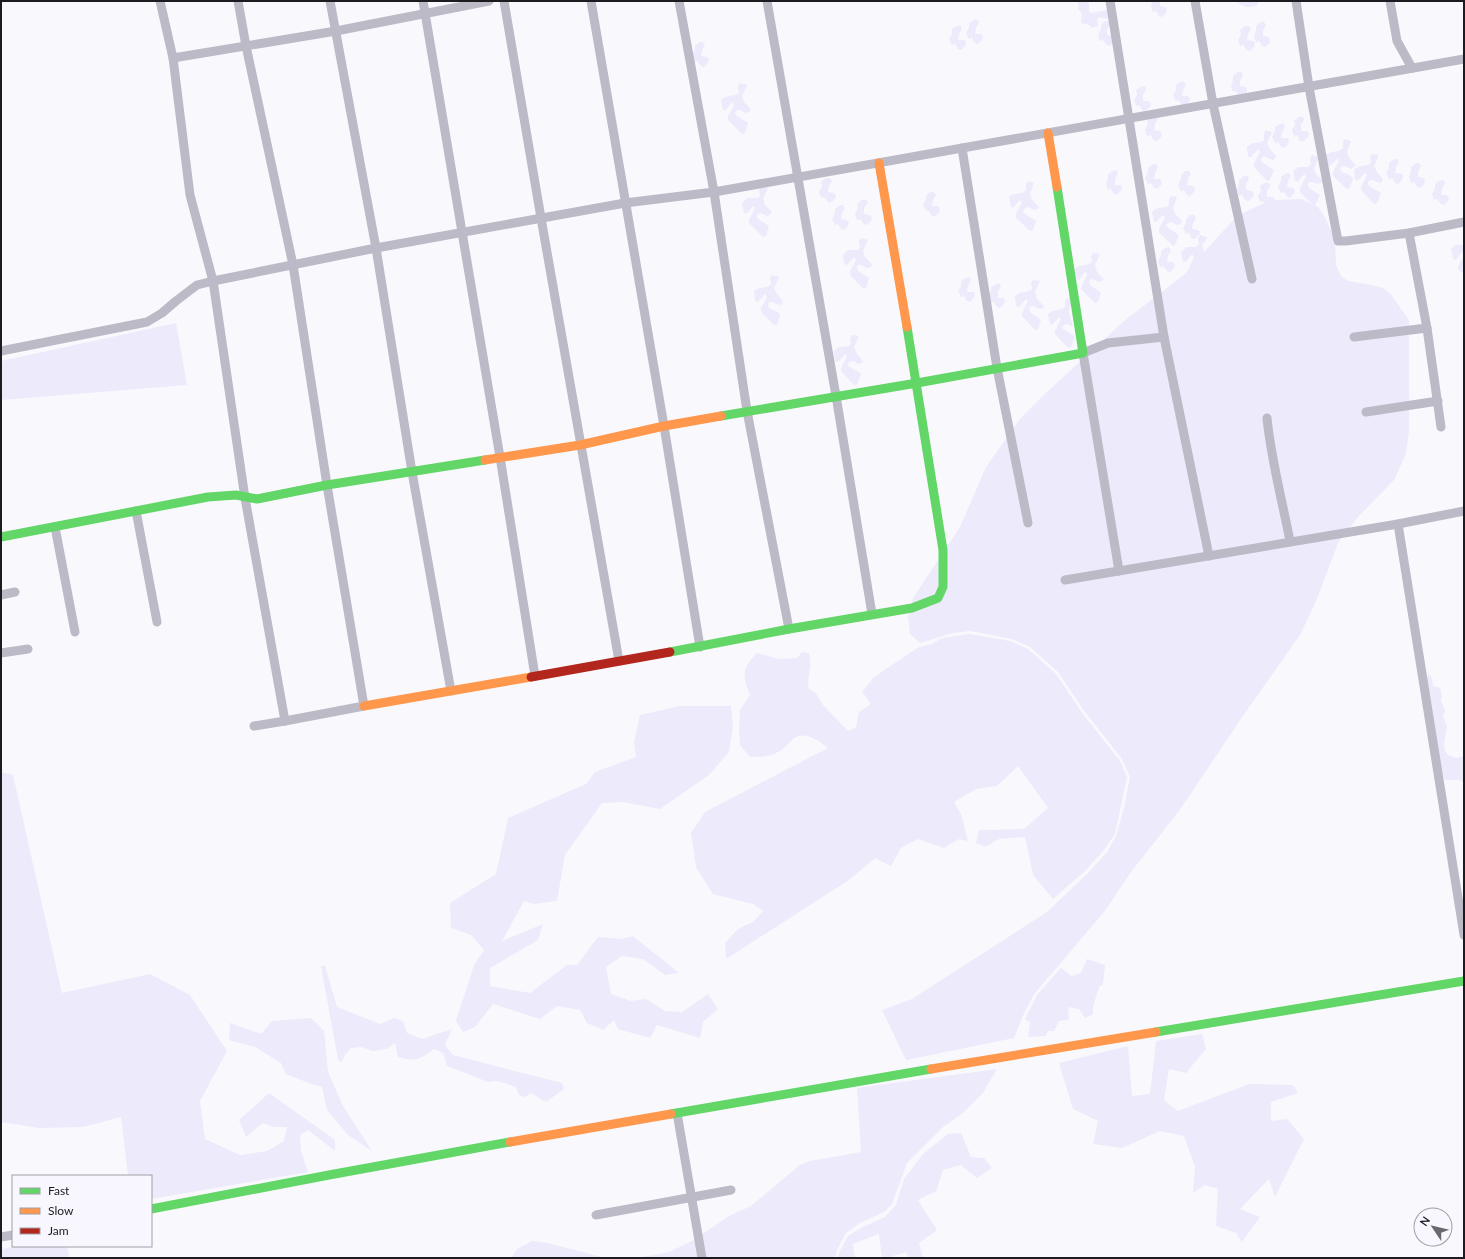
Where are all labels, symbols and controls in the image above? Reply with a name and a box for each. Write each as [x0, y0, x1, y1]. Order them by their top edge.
legend [12, 1175, 152, 1247]
text: Fast [48, 1183, 70, 1198]
text: Slow [48, 1203, 74, 1218]
north arrow [1413, 1207, 1453, 1247]
text: N [1417, 1214, 1432, 1228]
text: Jam [48, 1223, 69, 1238]

